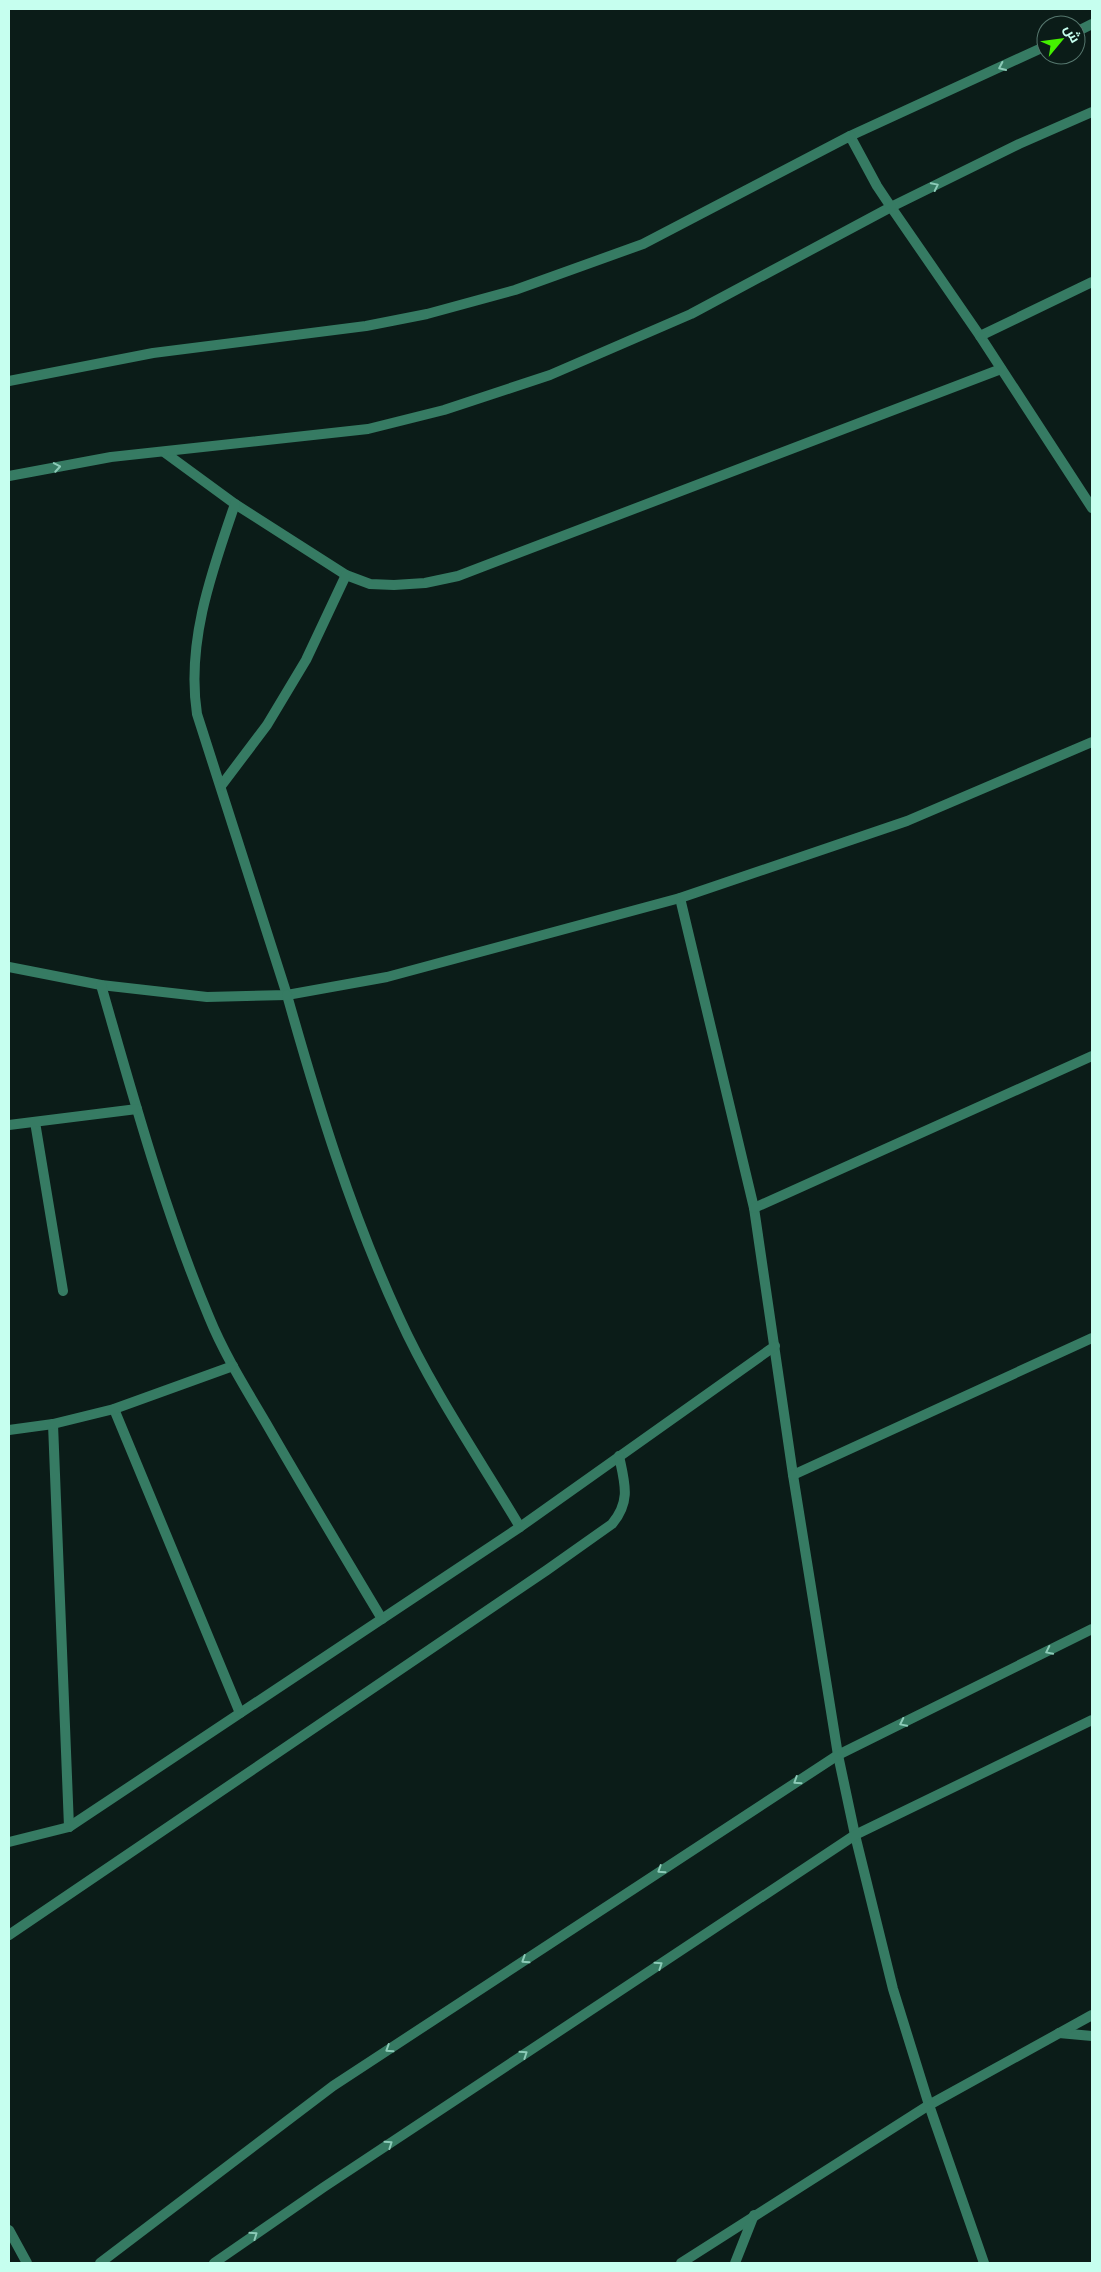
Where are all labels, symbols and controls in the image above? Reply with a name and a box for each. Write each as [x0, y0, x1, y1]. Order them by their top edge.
north arrow [1036, 15, 1086, 65]
text: ش [1060, 21, 1085, 46]
one-way arrow [998, 61, 1007, 71]
one-way arrow [929, 182, 938, 192]
one-way arrow [52, 462, 61, 473]
one-way arrow [1045, 1645, 1054, 1655]
one-way arrow [899, 1716, 908, 1727]
one-way arrow [793, 1775, 802, 1785]
one-way arrow [657, 1864, 666, 1874]
one-way arrow [521, 1953, 530, 1963]
one-way arrow [654, 1961, 663, 1971]
one-way arrow [386, 2042, 395, 2052]
one-way arrow [518, 2051, 528, 2060]
one-way arrow [383, 2141, 392, 2150]
one-way arrow [248, 2232, 258, 2241]

